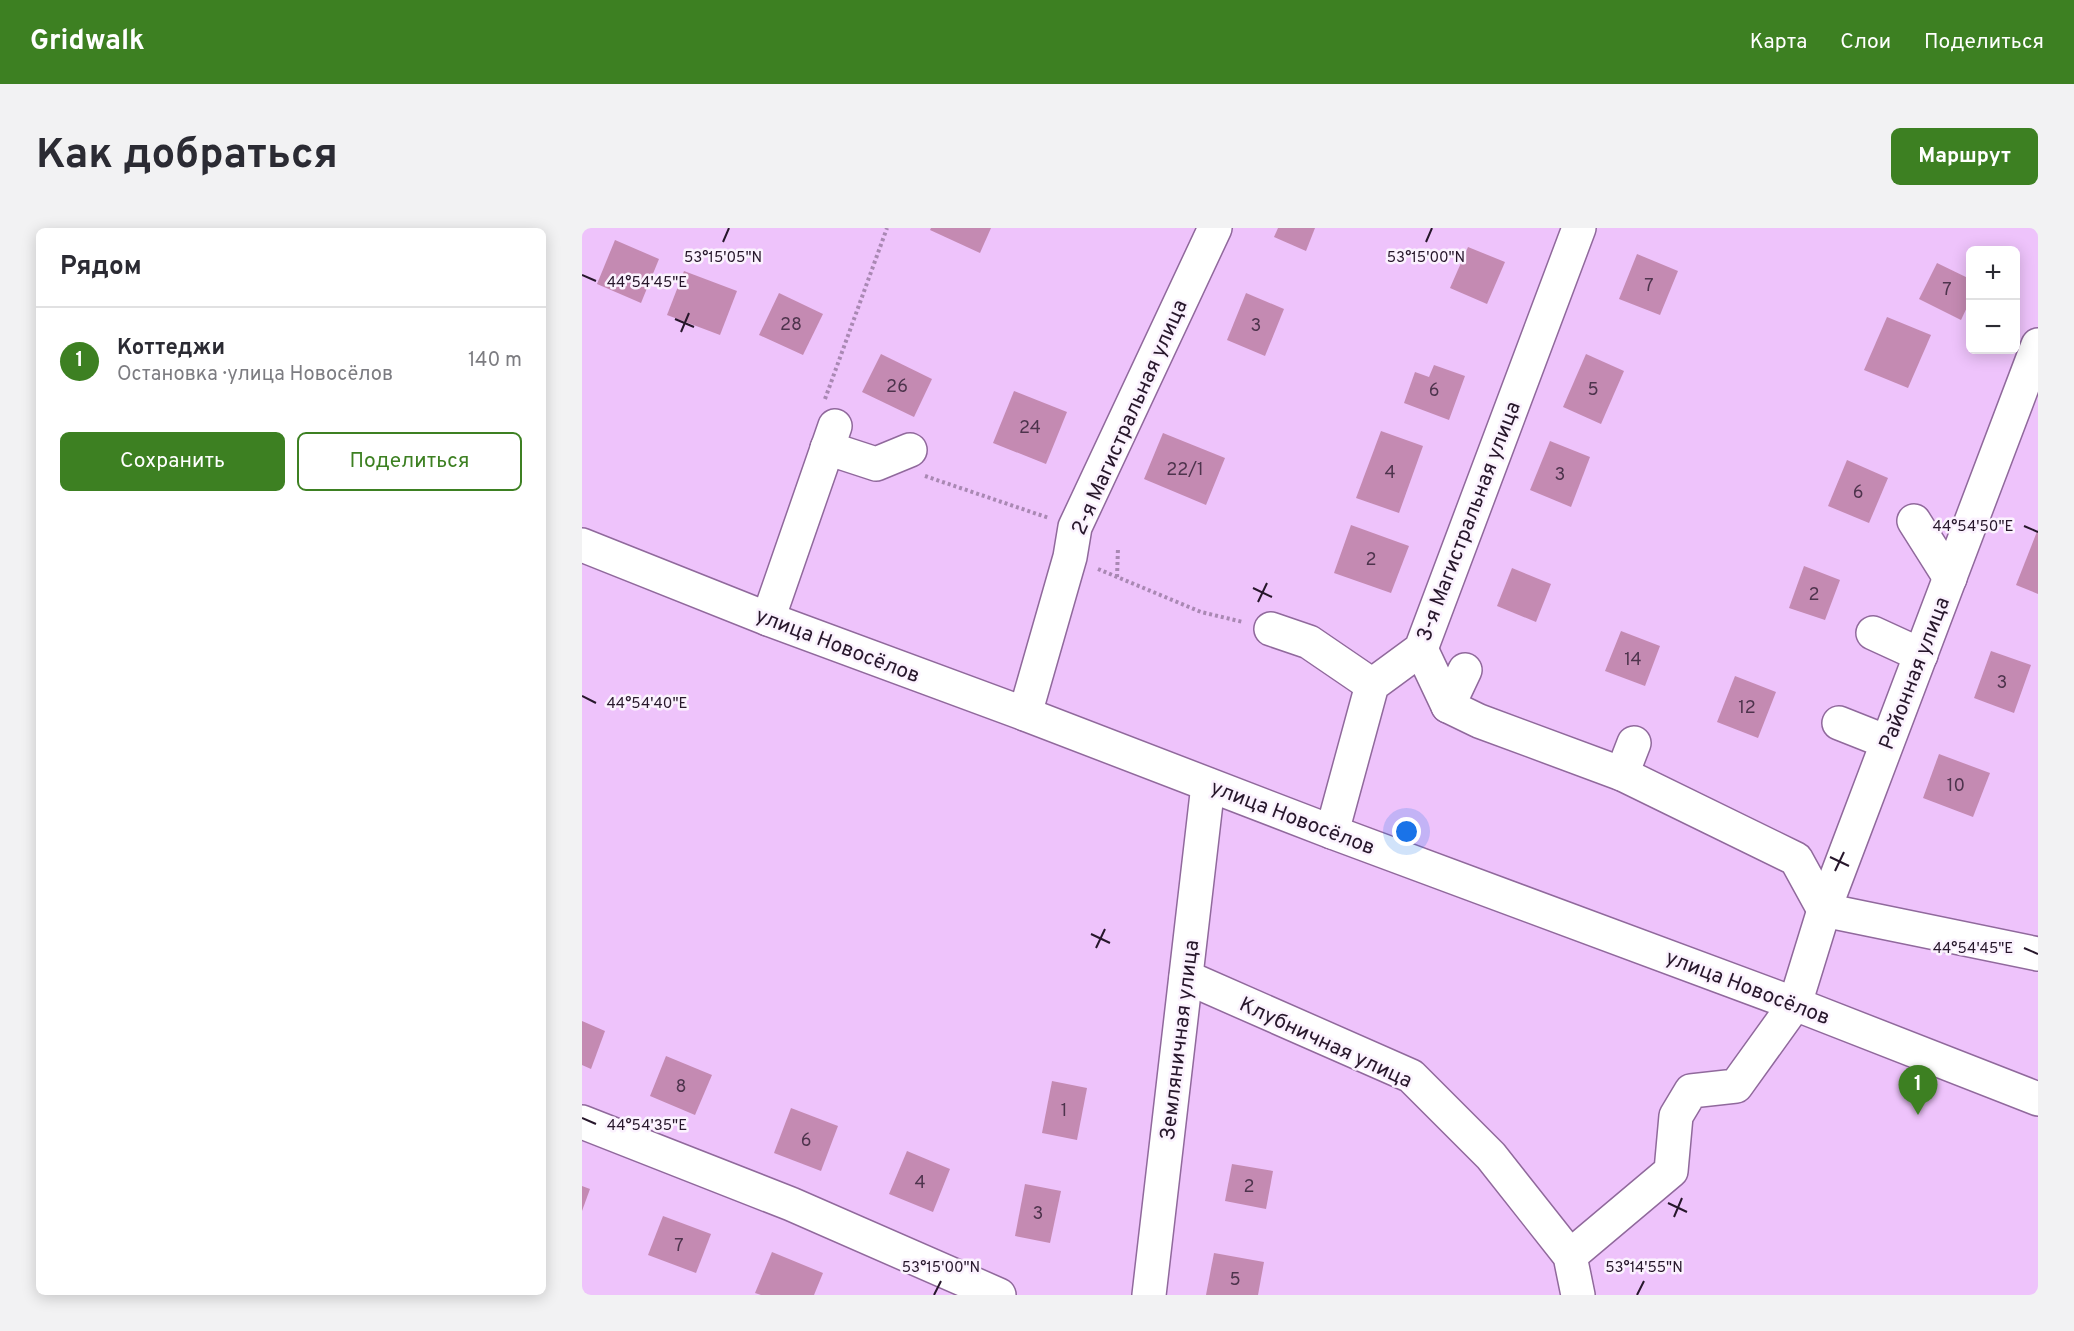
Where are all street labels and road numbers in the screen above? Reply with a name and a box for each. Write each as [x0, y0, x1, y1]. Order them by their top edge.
street label: 2-я Магистральная улица [1066, 296, 1195, 540]
street label: 3-я Магистральная улица [1411, 398, 1528, 645]
street label: Районная улица [1874, 593, 1957, 754]
street label: улица Новосёлов [751, 603, 924, 690]
street label: улица Новосёлов [1206, 775, 1379, 862]
street label: Земляничная улица [1155, 938, 1206, 1142]
street label: улица Новосёлов [1661, 945, 1834, 1032]
street label: Клубничная улица [1235, 991, 1416, 1095]

